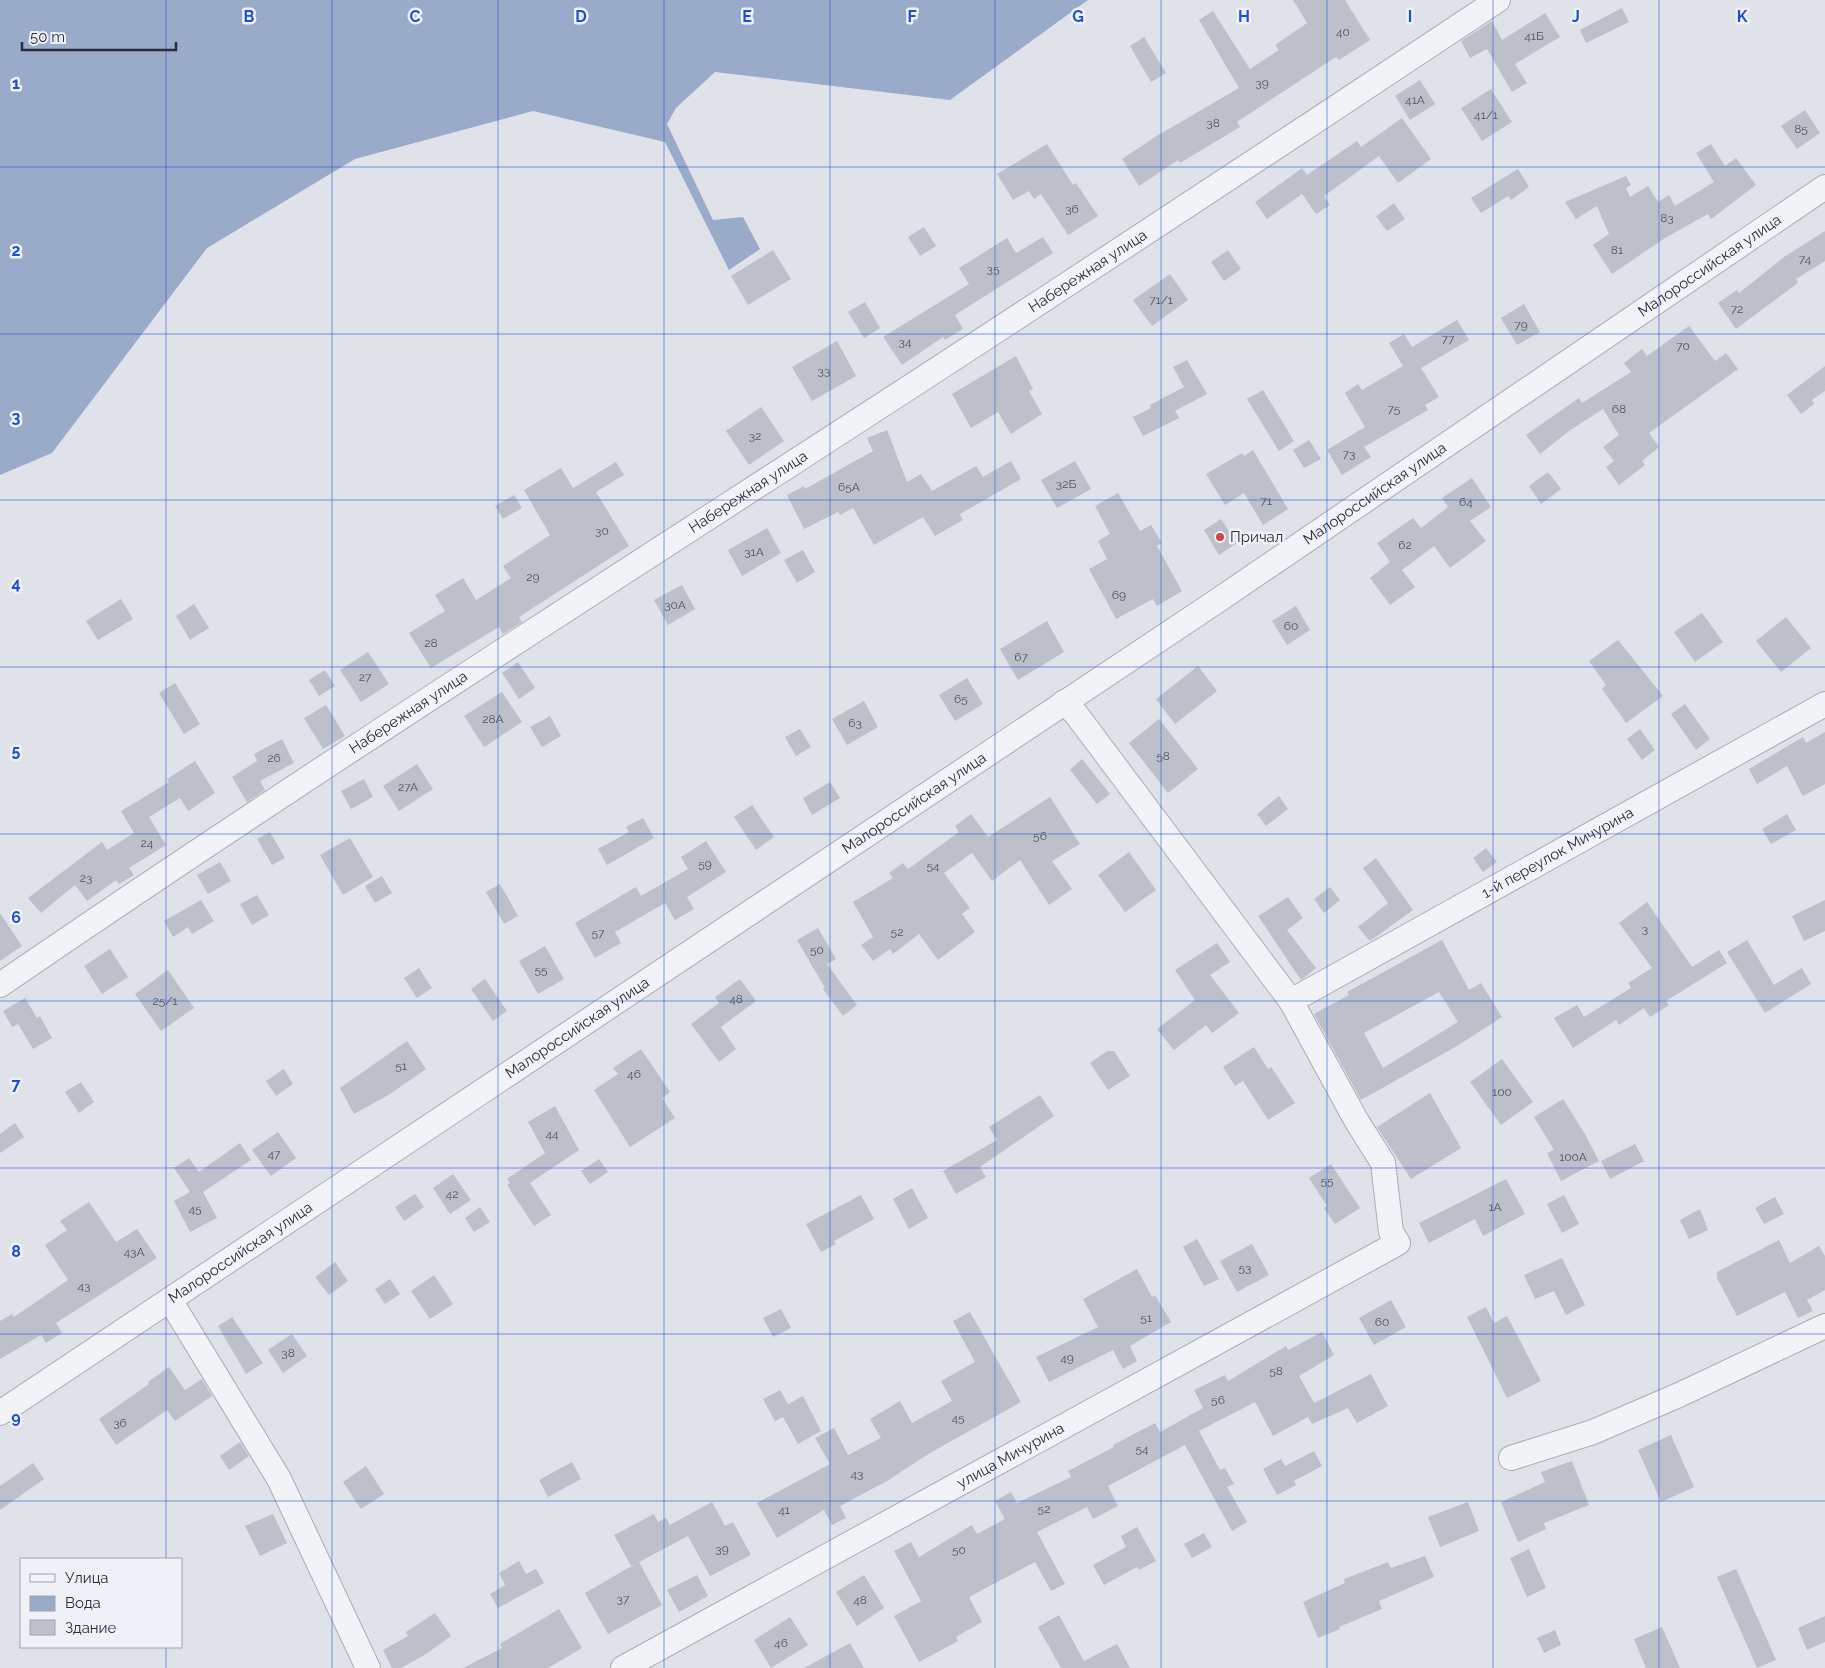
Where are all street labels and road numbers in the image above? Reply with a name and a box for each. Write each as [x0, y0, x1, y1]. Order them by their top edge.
street label: Малороссийская улица [1635, 211, 1785, 321]
street label: Набережная улица [1025, 226, 1150, 316]
street label: Малороссийская улица [1300, 438, 1450, 549]
street label: Набережная улица [685, 447, 811, 537]
street label: Набережная улица [346, 667, 471, 758]
street label: Малороссийская улица [839, 749, 990, 857]
street label: 1-й переулок Мичурина [1478, 803, 1637, 902]
street label: Малороссийская улица [502, 973, 653, 1082]
street label: Малороссийская улица [165, 1198, 316, 1307]
street label: улица Мичурина [954, 1419, 1067, 1492]

